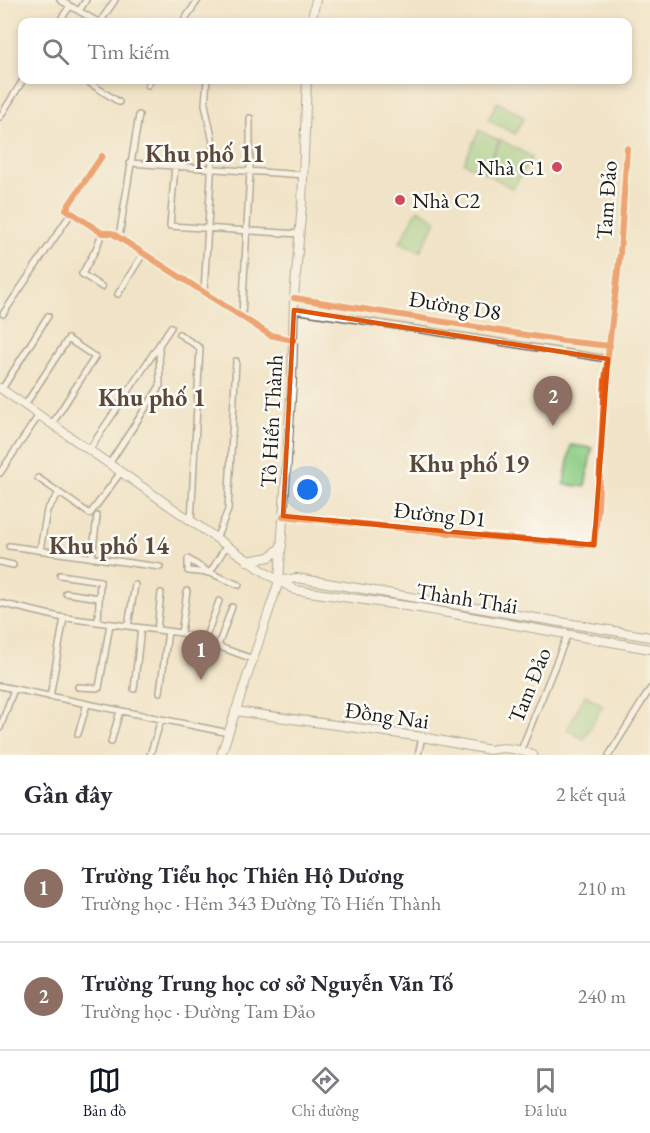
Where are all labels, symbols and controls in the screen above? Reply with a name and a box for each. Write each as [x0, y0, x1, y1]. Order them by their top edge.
search box [18, 18, 632, 84]
icon: search [39, 35, 72, 68]
text: Tìm kiếm [87, 37, 170, 66]
district label: Khu phố 11 [145, 138, 265, 169]
place label: Nhà C1 [477, 153, 545, 182]
marker: Nhà C1 [550, 160, 564, 174]
street label: Tam Đảo [589, 160, 624, 240]
place label: Nhà C2 [412, 186, 481, 215]
marker: Nhà C2 [393, 193, 407, 207]
street label: Đường D8 [407, 284, 503, 327]
street label: Tô Hiến Thành [254, 354, 289, 488]
pin: 2 [534, 376, 572, 426]
district label: Khu phố 1 [98, 382, 206, 413]
district label: Khu phố 19 [409, 448, 529, 479]
your location [293, 475, 322, 504]
street label: Đường D1 [392, 495, 488, 534]
district label: Khu phố 14 [49, 530, 169, 561]
street label: Thành Thái [414, 576, 520, 621]
pin: 1 [182, 630, 220, 680]
street label: Tam Đảo [501, 643, 558, 727]
street label: Đồng Nai [343, 695, 431, 736]
text: Gần đây [24, 777, 113, 811]
text: 2 kết quả [556, 781, 626, 807]
text: Trường Tiểu học Thiên Hộ Dương [81, 861, 404, 890]
text: 1 [38, 875, 49, 901]
text: 210 m [578, 875, 626, 901]
text: Trường học · Hẻm 343 Đường Tô Hiến Thành [81, 890, 441, 916]
text: Trường Trung học cơ sở Nguyễn Văn Tố [81, 969, 453, 998]
text: 2 [38, 983, 49, 1009]
text: 240 m [578, 983, 626, 1009]
text: Trường học · Đường Tam Đảo [81, 998, 316, 1024]
tab: Bản đồ [83, 1064, 126, 1121]
tab: Chỉ đường [292, 1064, 359, 1121]
tab: Đã lưu [524, 1064, 567, 1121]

